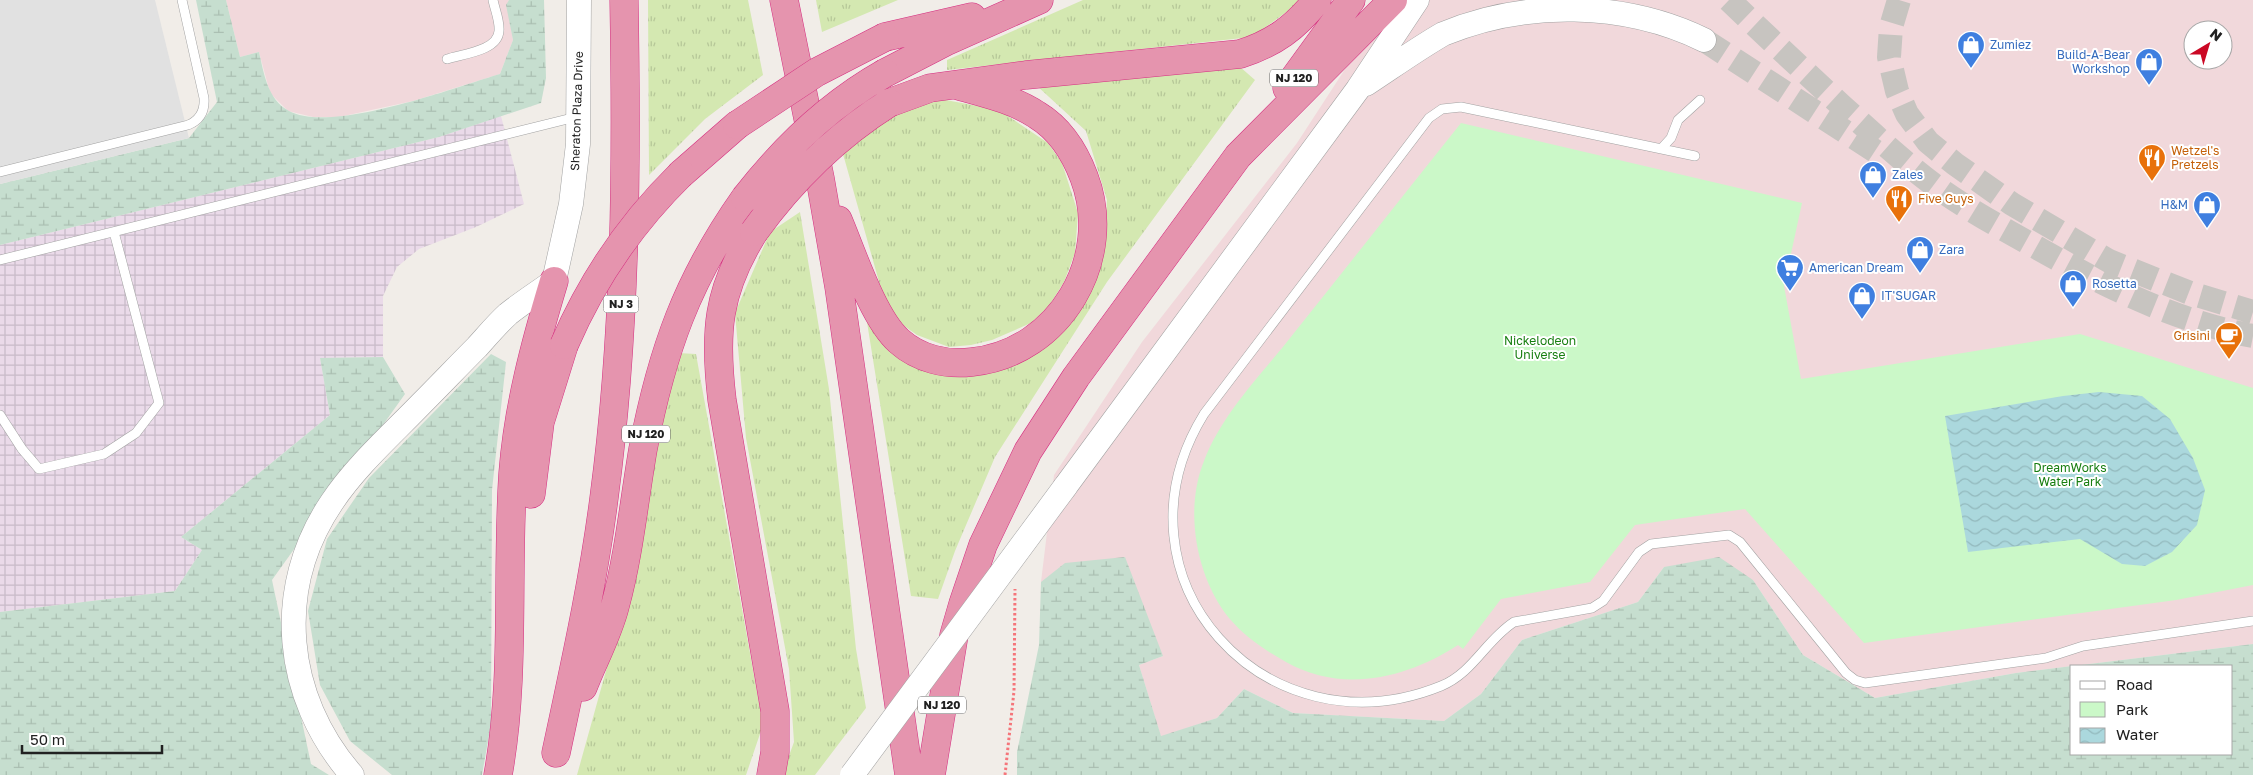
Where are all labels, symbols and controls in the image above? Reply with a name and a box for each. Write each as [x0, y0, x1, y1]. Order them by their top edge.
north arrow [2183, 20, 2233, 70]
text: N [2207, 24, 2226, 44]
shop icon: Zumiez [1956, 30, 1986, 69]
place label: Zumiez [1990, 37, 2031, 52]
place label: Build-A-Bear Workshop [2057, 47, 2130, 76]
shop icon: Build-A-Bear Workshop [2134, 47, 2164, 86]
street label: Sheraton Plaza Drive [567, 51, 586, 171]
road number: NJ 120 [1270, 70, 1318, 86]
restaurant icon: Wetzel's Pretzels [2137, 143, 2167, 182]
place label: Wetzel's Pretzels [2171, 143, 2219, 172]
shop icon: Zales [1858, 160, 1888, 199]
place label: Zales [1892, 167, 1923, 182]
restaurant icon: Five Guys [1884, 184, 1914, 223]
shop icon: H&M [2192, 190, 2222, 229]
place label: Five Guys [1918, 191, 1974, 206]
place label: H&M [2161, 197, 2188, 212]
shop icon: Zara [1905, 235, 1935, 274]
place label: Zara [1939, 242, 1964, 257]
supermarket icon: American Dream [1775, 253, 1805, 292]
place label: American Dream [1809, 260, 1904, 275]
shop icon: Rosetta [2058, 269, 2088, 308]
place label: Rosetta [2092, 276, 2137, 291]
shop icon: IT'SUGAR [1847, 281, 1877, 320]
place label: IT'SUGAR [1881, 288, 1936, 303]
road number: NJ 3 [604, 296, 638, 312]
cafe icon: Grisini [2214, 321, 2244, 360]
place label: Grisini [2173, 328, 2210, 343]
park label: Nickelodeon Universe [1504, 333, 1576, 362]
road number: NJ 120 [622, 426, 670, 442]
park label: DreamWorks Water Park [2033, 460, 2107, 489]
legend [2070, 665, 2233, 755]
text: Road [2116, 675, 2153, 693]
road number: NJ 120 [918, 696, 966, 714]
text: Park [2116, 700, 2149, 718]
scale bar [22, 722, 162, 754]
text: Water [2116, 725, 2159, 743]
text: 50 m [30, 730, 65, 748]

